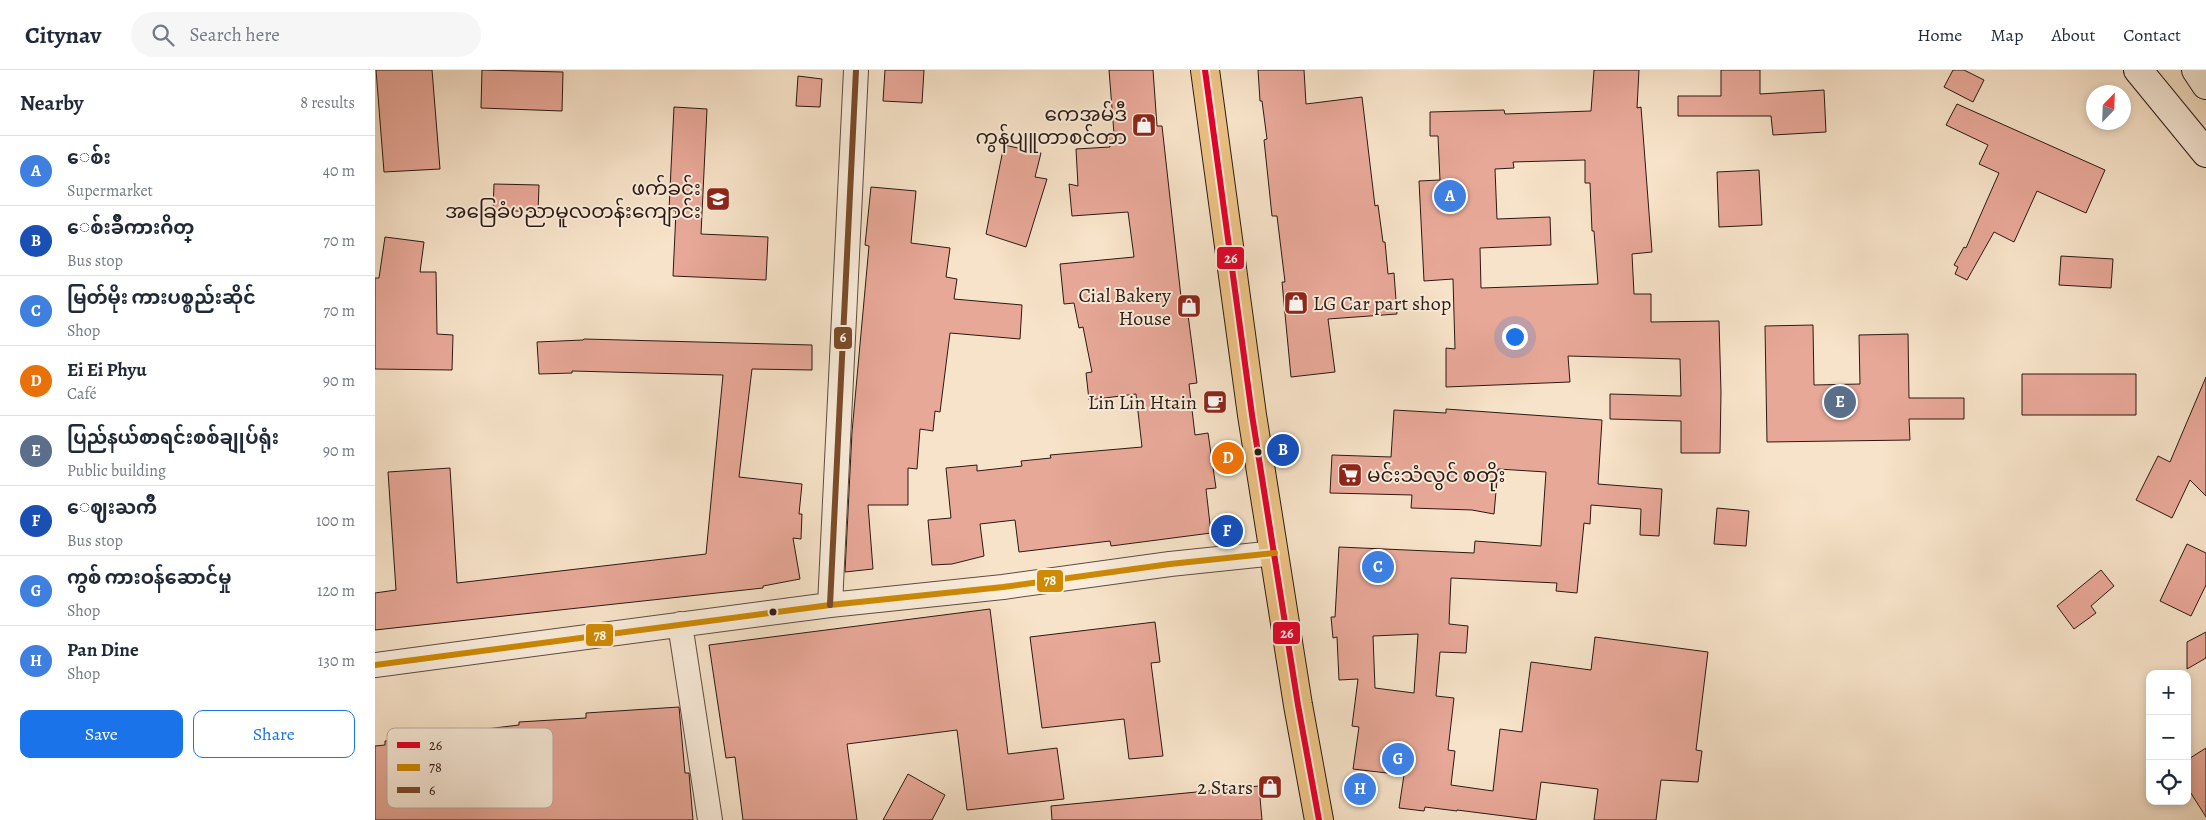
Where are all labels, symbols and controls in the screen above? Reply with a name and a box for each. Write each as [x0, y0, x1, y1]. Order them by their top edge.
search box [131, 12, 481, 57]
text: Citynav [25, 19, 101, 51]
icon: search [149, 21, 177, 49]
text: Search here [189, 22, 280, 48]
text: Home [1917, 23, 1962, 47]
text: Map [1990, 23, 2023, 47]
text: About [2051, 23, 2095, 47]
text: Contact [2123, 23, 2181, 47]
north arrow [2086, 85, 2131, 130]
text: Nearby [20, 89, 83, 117]
text: 8 results [300, 92, 355, 114]
place label: ကေအမ်ဒီ ကွန်ပျူတာစင်တာ [976, 100, 1127, 153]
shop icon: ကေအမ်ဒီ ကွန်ပျူတာစင်တာ [1131, 112, 1157, 138]
text: ေစ်း [67, 145, 111, 171]
text: A [31, 160, 41, 182]
text: 40 m [323, 160, 355, 182]
place label: ဖက်ခင်း အခြေခံပညာမူလတန်းကျောင်း [445, 174, 701, 228]
pin: A [1434, 177, 1466, 215]
text: Supermarket [67, 180, 153, 202]
school or university icon: ဖက်ခင်း အခြေခံပညာမူလတန်းကျောင်း [705, 186, 731, 212]
text: ေစ်းခ်ဳိကားဂိတ္ [67, 215, 194, 241]
text: B [31, 230, 41, 252]
text: 70 m [323, 230, 355, 252]
line badge: 26 [1216, 246, 1245, 270]
text: 26 [1224, 249, 1238, 268]
text: Bus stop [67, 250, 123, 272]
place label: Cial Bakery House [1078, 282, 1172, 332]
text: မြတ်မိုး ကားပစ္စည်းဆိုင် [67, 285, 256, 311]
shop icon: LG Car part shop [1283, 290, 1309, 316]
place label: LG Car part shop [1313, 290, 1451, 317]
shop icon: Cial Bakery House [1176, 293, 1202, 319]
text: C [31, 300, 41, 322]
text: 70 m [323, 300, 355, 322]
text: Shop [67, 320, 100, 342]
your location [1502, 324, 1528, 350]
line badge: 6 [833, 326, 853, 350]
text: 6 [840, 328, 847, 347]
text: Ei Ei Phyu [67, 357, 147, 383]
text: D [30, 370, 42, 392]
text: 90 m [323, 370, 355, 392]
text: Café [67, 383, 97, 405]
pin: E [1824, 383, 1856, 421]
place label: Lin Lin Htain [1088, 389, 1197, 416]
cafe icon: Lin Lin Htain [1202, 389, 1228, 415]
text: ပြည်နယ်စာရင်းစစ်ချုပ်ရုံး [67, 425, 279, 451]
pin: B [1267, 431, 1299, 469]
pin: D [1212, 439, 1244, 477]
text: E [31, 440, 41, 462]
text: 90 m [323, 440, 355, 462]
unlabelled marker [1253, 447, 1263, 457]
text: Public building [67, 460, 166, 482]
place label: မင်းသံလွင် စတိုး [1367, 461, 1505, 492]
supermarket icon: မင်းသံလွင် စတိုး [1337, 462, 1363, 488]
text: ေဈးႀကိဳ [67, 495, 157, 521]
text: F [32, 510, 40, 532]
text: 100 m [316, 510, 355, 532]
pin: F [1211, 512, 1243, 550]
text: Bus stop [67, 530, 123, 552]
pin: C [1362, 548, 1394, 586]
text: ကွစ် ကားဝန်ဆောင်မှု [67, 565, 231, 591]
line badge: 78 [1036, 569, 1064, 593]
text: 78 [1044, 571, 1057, 590]
text: G [31, 580, 41, 602]
text: 120 m [317, 580, 355, 602]
text: Shop [67, 600, 100, 622]
unlabelled marker [768, 607, 778, 617]
line badge: 26 [1272, 621, 1301, 645]
line badge: 78 [585, 623, 614, 647]
text: 26 [1280, 624, 1294, 643]
text: 78 [594, 626, 607, 645]
text: Pan Dine [67, 637, 139, 663]
text: H [30, 650, 42, 672]
text: 130 m [318, 650, 355, 672]
text: Shop [67, 663, 100, 685]
map controls [2146, 670, 2191, 805]
button: + [2146, 670, 2191, 715]
button: Save [20, 710, 183, 758]
button: Share [193, 710, 355, 758]
button: − [2146, 715, 2191, 760]
legend [387, 728, 553, 808]
text: 26 [429, 736, 442, 755]
pin: G [1382, 740, 1414, 778]
text: 78 [429, 758, 442, 777]
button: locate [2146, 760, 2191, 805]
pin: H [1344, 770, 1376, 808]
place label: 2 Stars [1197, 774, 1253, 801]
shop icon: 2 Stars [1257, 774, 1283, 800]
text: 6 [429, 781, 435, 800]

